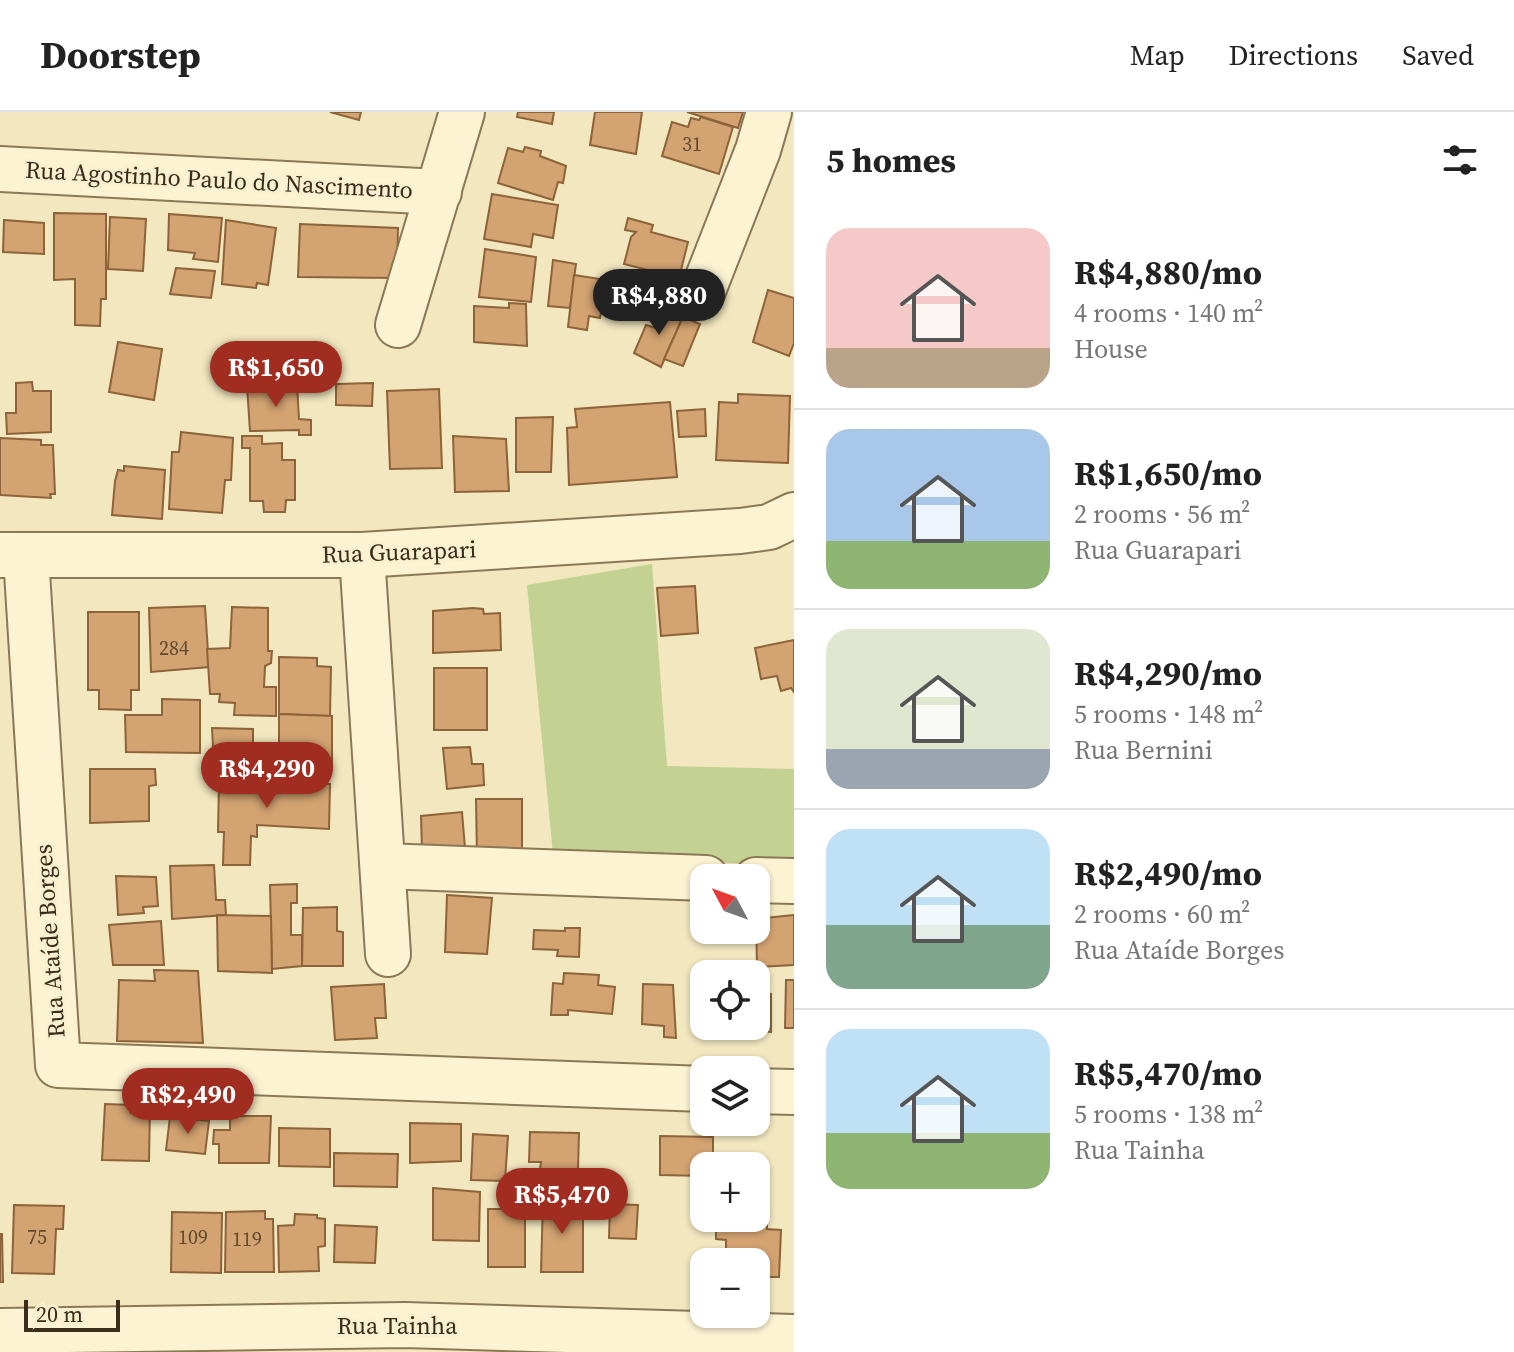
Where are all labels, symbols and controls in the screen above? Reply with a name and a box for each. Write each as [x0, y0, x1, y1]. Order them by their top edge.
text: Doorstep [40, 29, 201, 81]
text: Map [1130, 36, 1185, 74]
text: Directions [1229, 36, 1358, 74]
text: Saved [1402, 36, 1474, 74]
house number: 31 [682, 130, 702, 158]
text: 5 homes [826, 137, 956, 183]
icon: filters [1438, 138, 1482, 182]
street label: Rua Agostinho Paulo do Nascimento [24, 153, 414, 206]
text: R$4,880/mo [1074, 249, 1262, 295]
icon: home [890, 260, 986, 356]
pin: R$4,880 [585, 269, 733, 337]
text: R$4,880 [611, 277, 707, 313]
text: 4 rooms · 140 m² [1074, 295, 1263, 331]
text: House [1074, 331, 1148, 367]
pin: R$1,650 [202, 341, 350, 409]
text: R$1,650 [228, 349, 324, 385]
text: R$1,650/mo [1074, 450, 1262, 496]
icon: home [890, 461, 986, 557]
text: 2 rooms · 56 m² [1074, 496, 1250, 532]
street label: Rua Guarapari [321, 532, 477, 571]
text: Rua Guarapari [1074, 532, 1242, 568]
house number: 284 [159, 634, 189, 662]
text: R$4,290/mo [1074, 650, 1262, 696]
icon: home [890, 661, 986, 757]
text: 5 rooms · 148 m² [1074, 696, 1263, 732]
text: Rua Bernini [1074, 732, 1213, 768]
pin: R$4,290 [193, 742, 341, 810]
text: R$4,290 [219, 750, 315, 786]
street label: Rua Ataíde Borges [26, 843, 73, 1039]
text: R$2,490/mo [1074, 850, 1262, 896]
icon: home [890, 861, 986, 957]
north arrow [690, 864, 770, 944]
map controls [690, 864, 770, 1328]
text: 2 rooms · 60 m² [1074, 896, 1250, 932]
text: Rua Ataíde Borges [1074, 932, 1284, 968]
button: locate [690, 960, 770, 1040]
text: R$5,470/mo [1074, 1050, 1262, 1096]
button: layers [690, 1056, 770, 1136]
icon: home [890, 1061, 986, 1157]
pin: R$2,490 [114, 1068, 262, 1136]
text: R$2,490 [140, 1076, 236, 1112]
text: 5 rooms · 138 m² [1074, 1096, 1263, 1132]
text: Rua Tainha [1074, 1132, 1205, 1168]
button: + [690, 1152, 770, 1232]
pin: R$5,470 [488, 1168, 636, 1236]
text: R$5,470 [514, 1176, 610, 1212]
house number: 75 [27, 1223, 47, 1251]
house number: 109 [178, 1223, 208, 1251]
house number: 119 [232, 1225, 262, 1253]
button: − [690, 1248, 770, 1328]
scale bar [24, 1296, 120, 1332]
text: 20 m [36, 1299, 83, 1329]
street label: Rua Tainha [337, 1309, 458, 1342]

